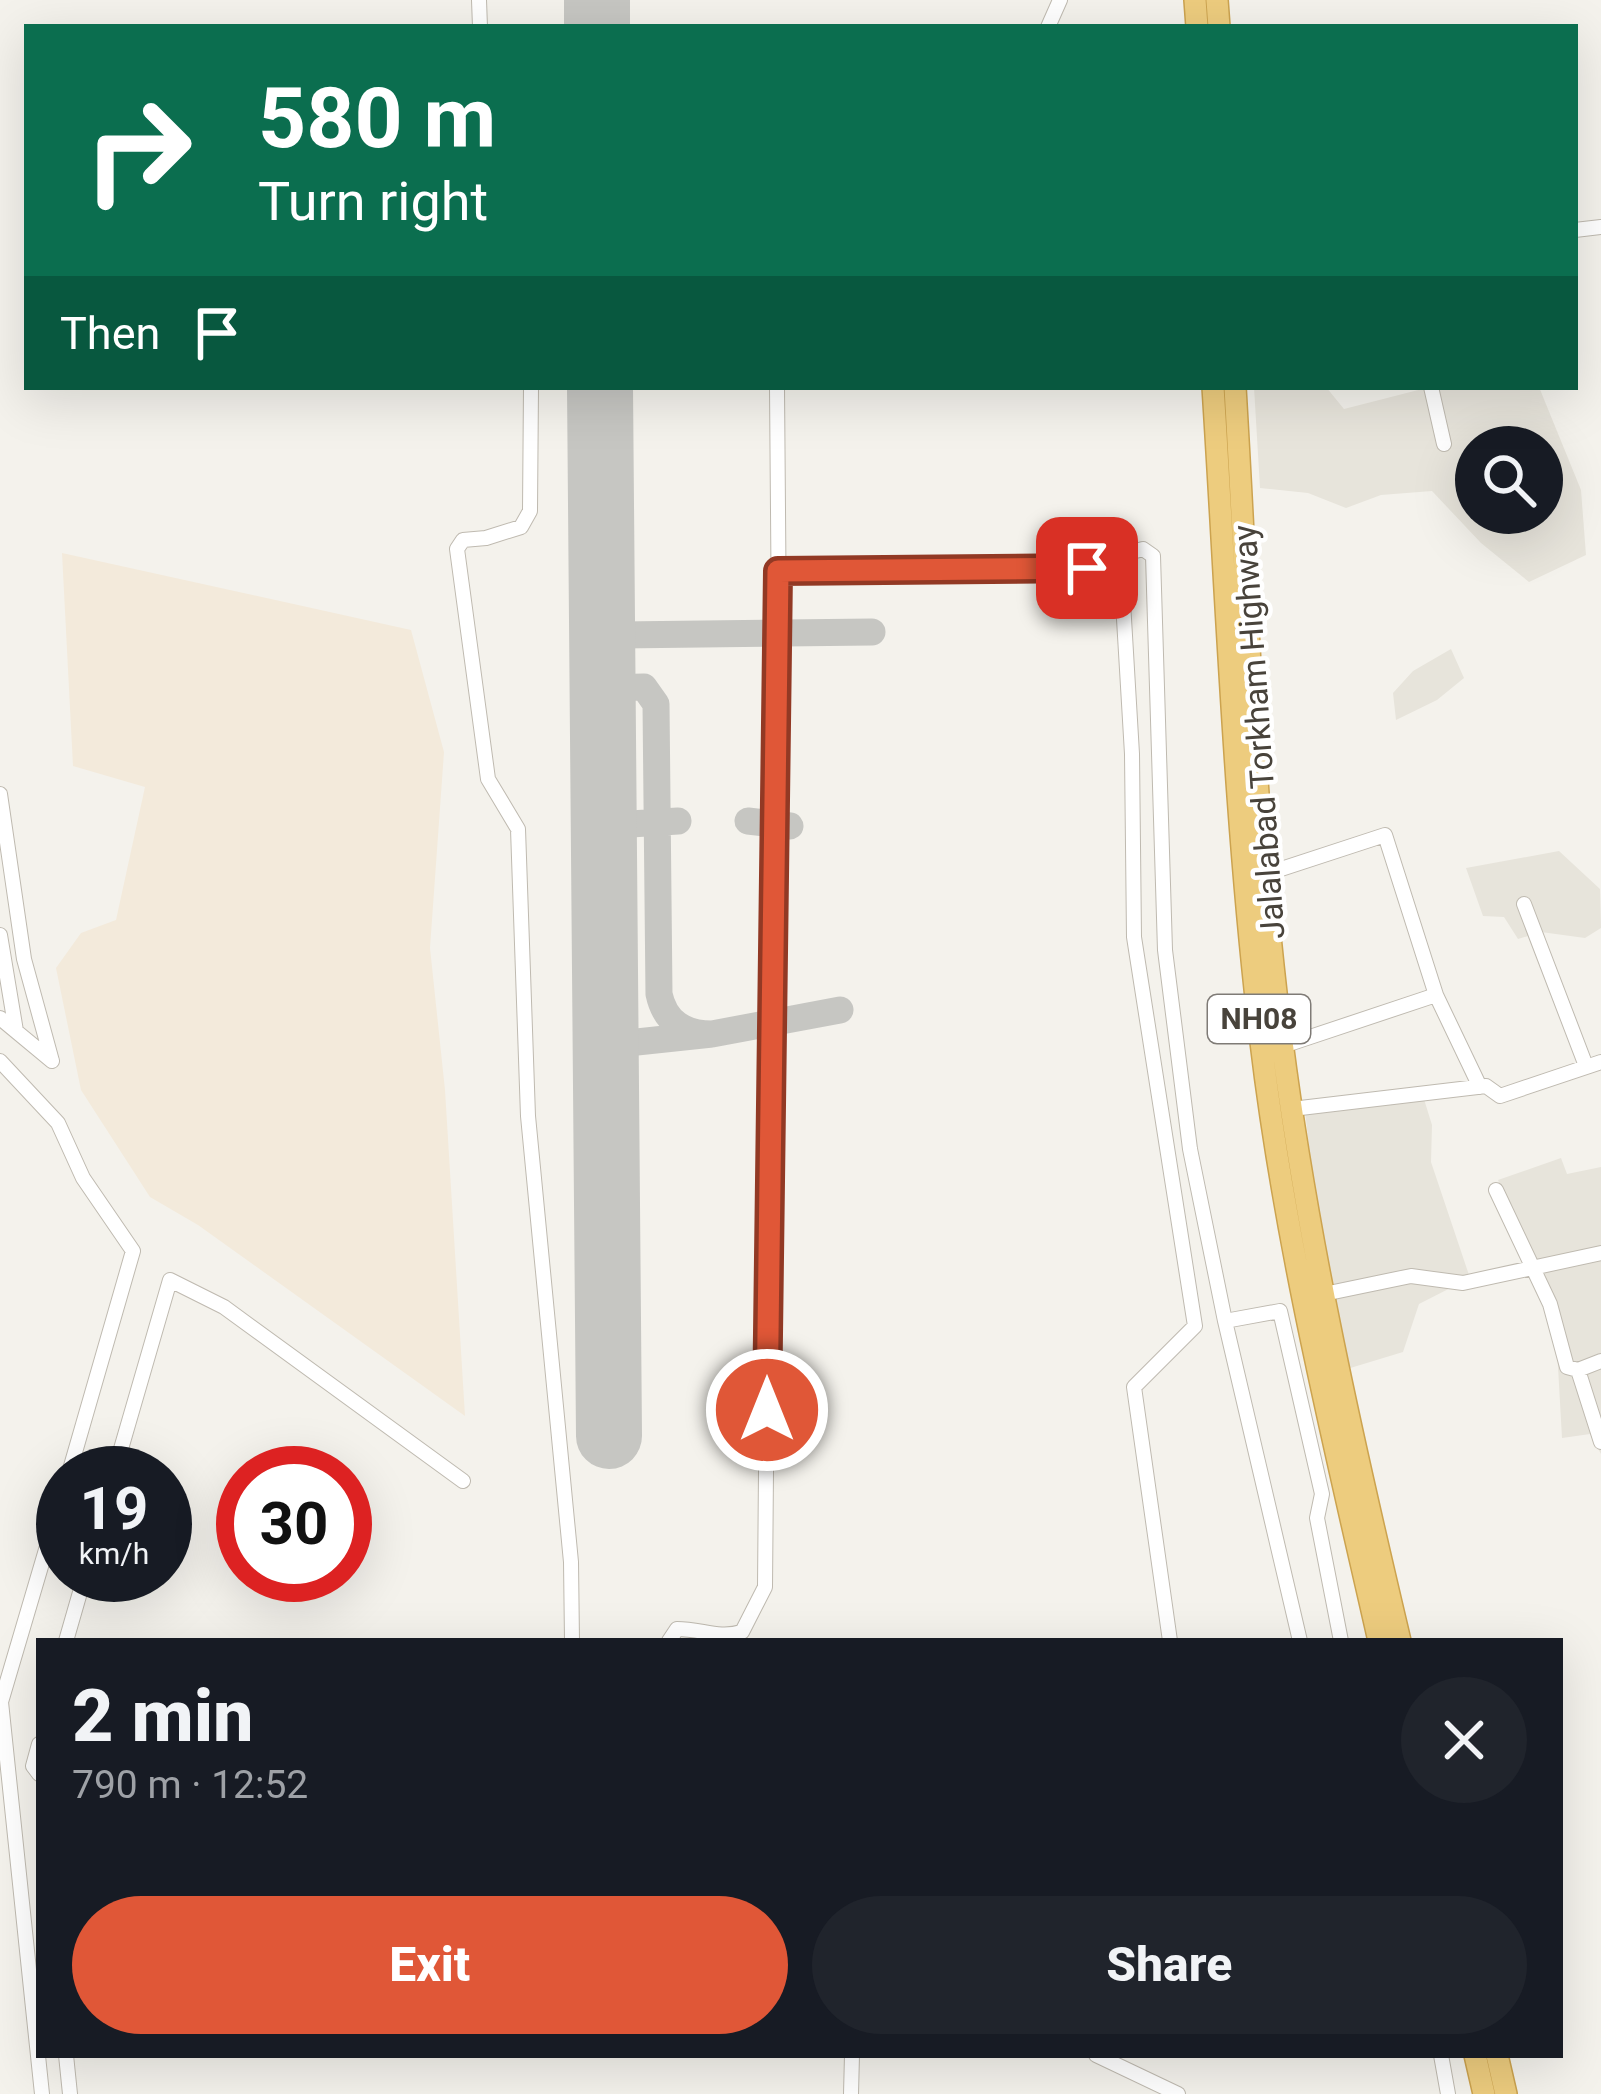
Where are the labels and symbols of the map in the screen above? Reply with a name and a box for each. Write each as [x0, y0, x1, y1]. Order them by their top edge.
pin [1036, 517, 1138, 619]
street label: Jalalabad Torkham Highway [1225, 523, 1292, 940]
road number: NH08 [1208, 995, 1310, 1043]
position arrow [704, 1347, 830, 1473]
speed limit sign: 30 [216, 1446, 372, 1602]

